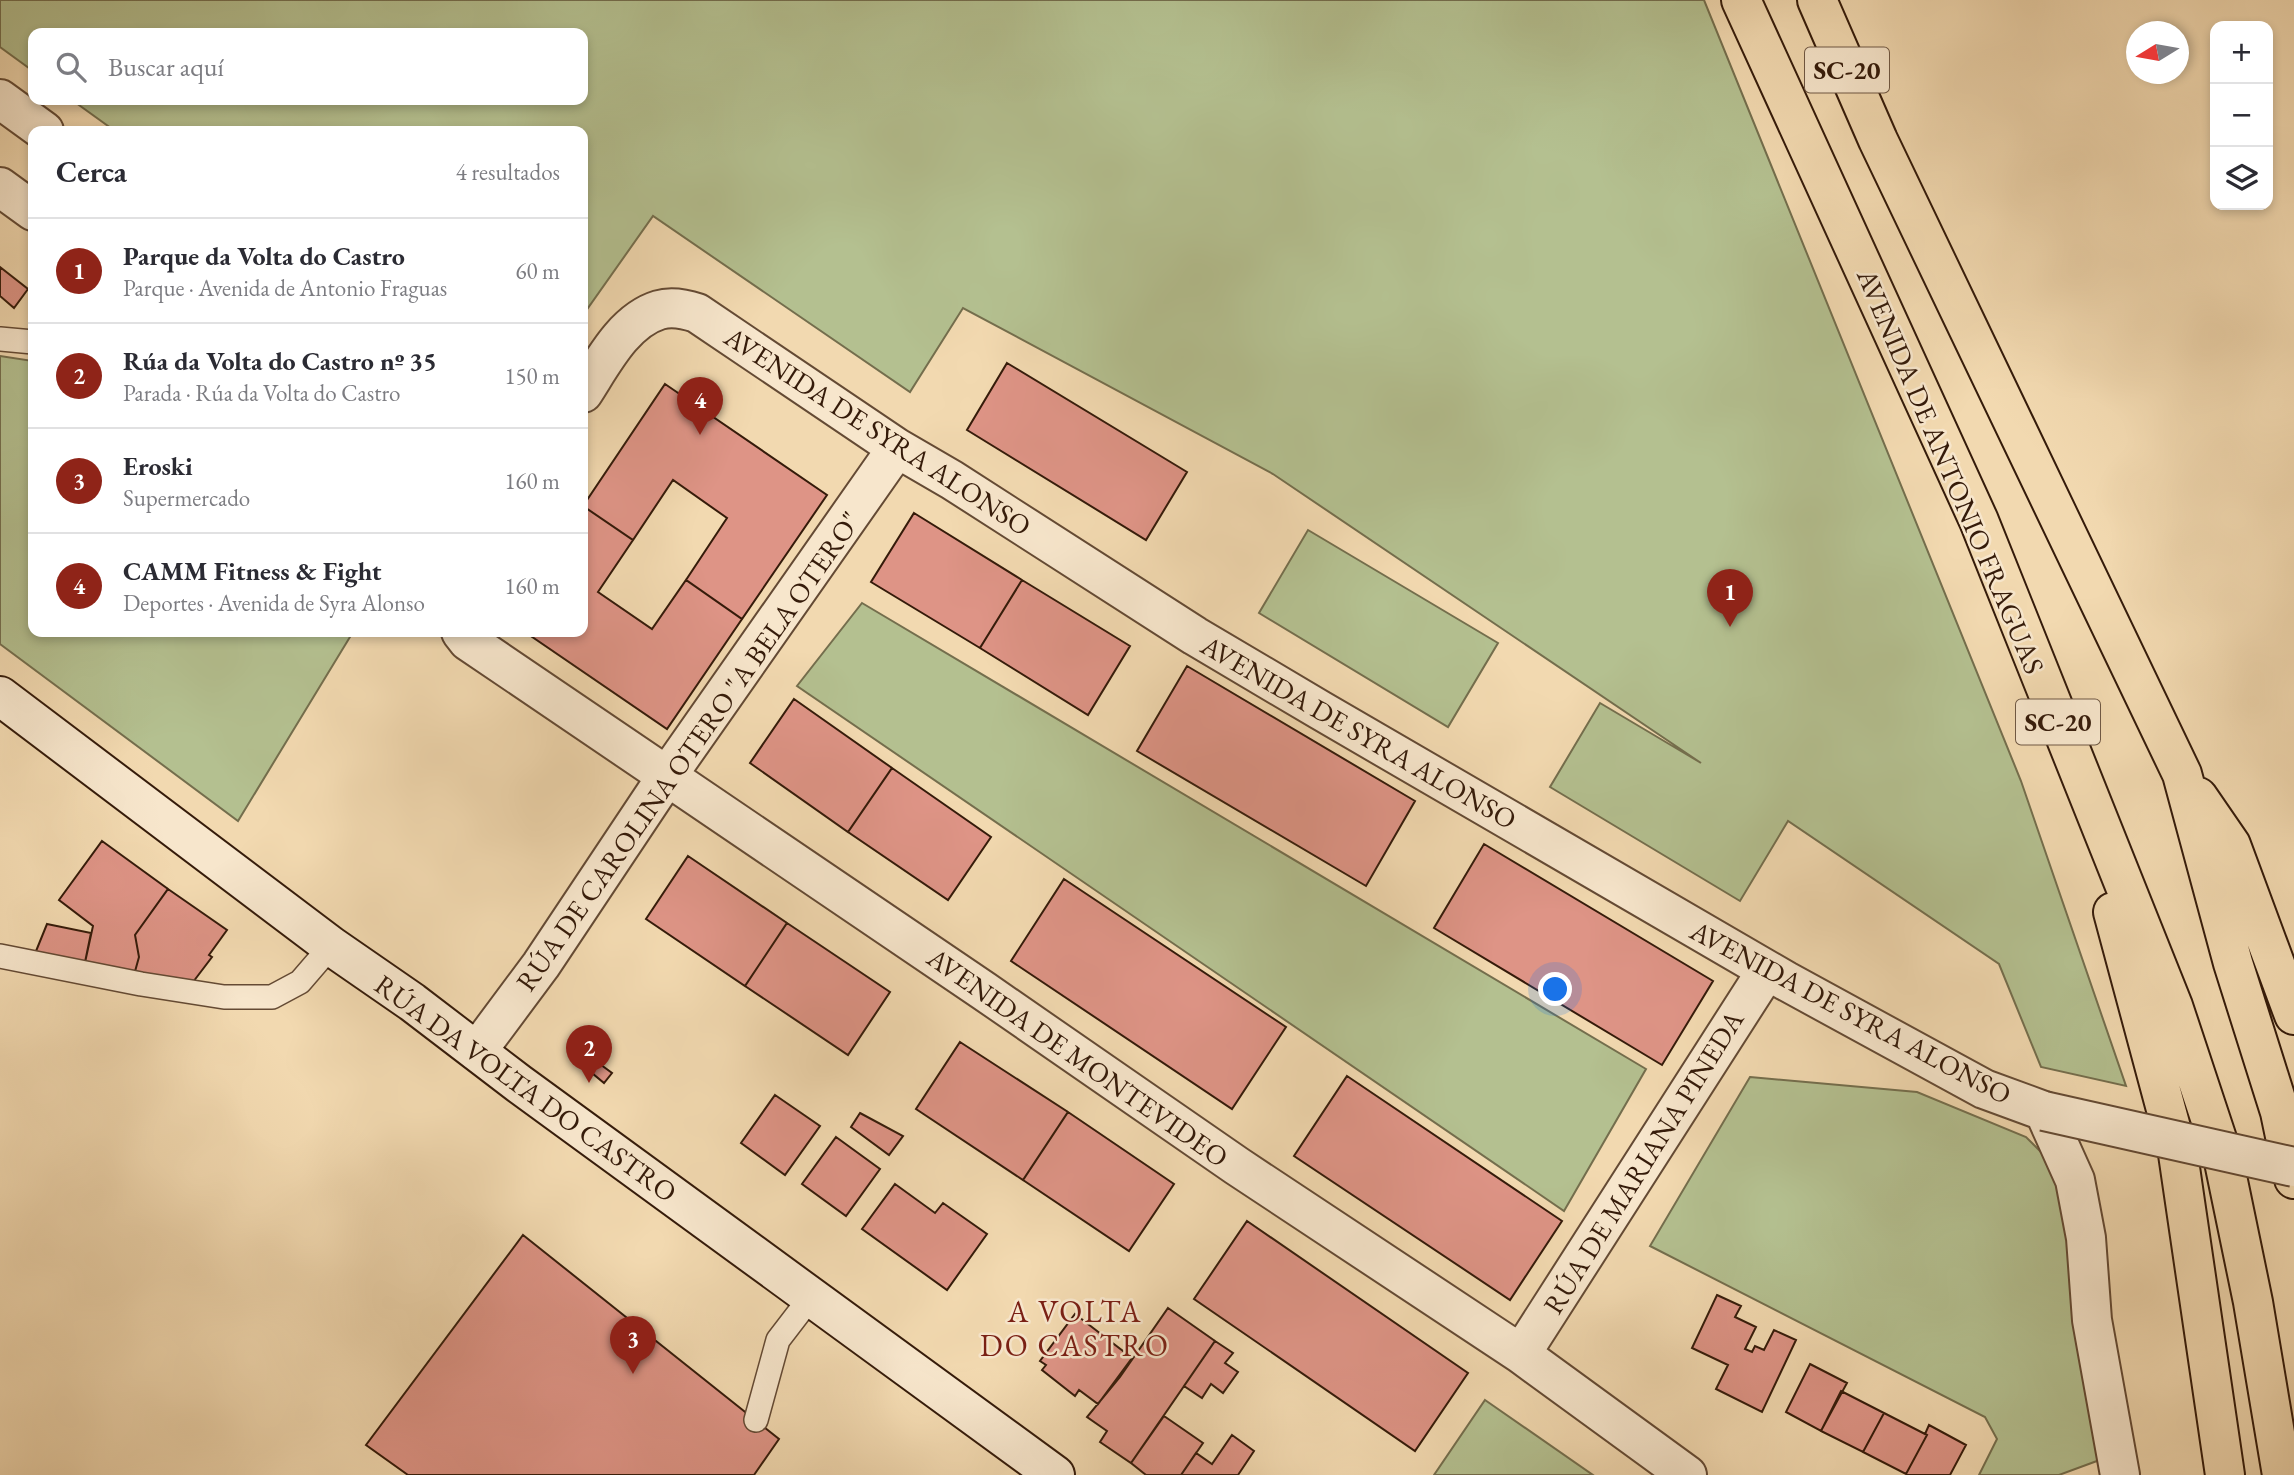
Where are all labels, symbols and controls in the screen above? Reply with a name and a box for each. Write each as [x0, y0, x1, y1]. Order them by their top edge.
north arrow [2126, 21, 2189, 84]
map controls [2210, 21, 2273, 210]
button: + [2210, 21, 2273, 84]
search box [28, 28, 588, 105]
icon: search [52, 48, 90, 86]
road number: SC-20 [1805, 48, 1889, 92]
text: Buscar aquí [108, 50, 224, 84]
button: − [2210, 84, 2273, 147]
button: layers [2210, 147, 2273, 210]
text: Cerca [56, 152, 127, 191]
text: 4 resultados [456, 157, 560, 187]
text: Parque da Volta do Castro [123, 239, 405, 273]
text: 1 [73, 256, 85, 286]
text: 60 m [515, 256, 560, 286]
street label: AVENIDA DE ANTONIO FRAGUAS [1849, 262, 2053, 679]
text: Parque · Avenida de Antonio Fraguas [123, 273, 447, 303]
street label: AVENIDA DE SYRA ALONSO [717, 318, 1038, 544]
text: Rúa da Volta do Castro nº 35 [123, 344, 437, 378]
text: 2 [73, 361, 85, 391]
text: 150 m [504, 361, 560, 391]
pin: 4 [677, 377, 723, 435]
text: Parada · Rúa da Volta do Castro [123, 378, 400, 408]
text: Eroski [123, 449, 193, 483]
text: 3 [73, 466, 85, 496]
text: 160 m [504, 466, 560, 496]
text: Supermercado [123, 483, 250, 513]
street label: RÚA DE CAROLINA OTERO "A BELA OTERO" [508, 504, 868, 998]
text: CAMM Fitness & Fight [123, 554, 382, 588]
pin: 1 [1707, 569, 1753, 627]
text: 4 [73, 571, 85, 601]
text: 160 m [504, 571, 560, 601]
text: Deportes · Avenida de Syra Alonso [123, 588, 425, 618]
street label: AVENIDA DE SYRA ALONSO [1194, 626, 1523, 837]
road number: SC-20 [2016, 700, 2100, 744]
street label: AVENIDA DE SYRA ALONSO [1683, 911, 2018, 1112]
street label: AVENIDA DE MONTEVIDEO [920, 939, 1236, 1175]
street label: RÚA DA VOLTA DO CASTRO [368, 966, 684, 1210]
your location [1538, 972, 1572, 1006]
street label: RÚA DE MARIANA PINEDA [1535, 1003, 1752, 1321]
pin: 2 [566, 1025, 612, 1083]
district label: A VOLTA DO CASTRO [980, 1292, 1170, 1365]
pin: 3 [610, 1316, 656, 1374]

